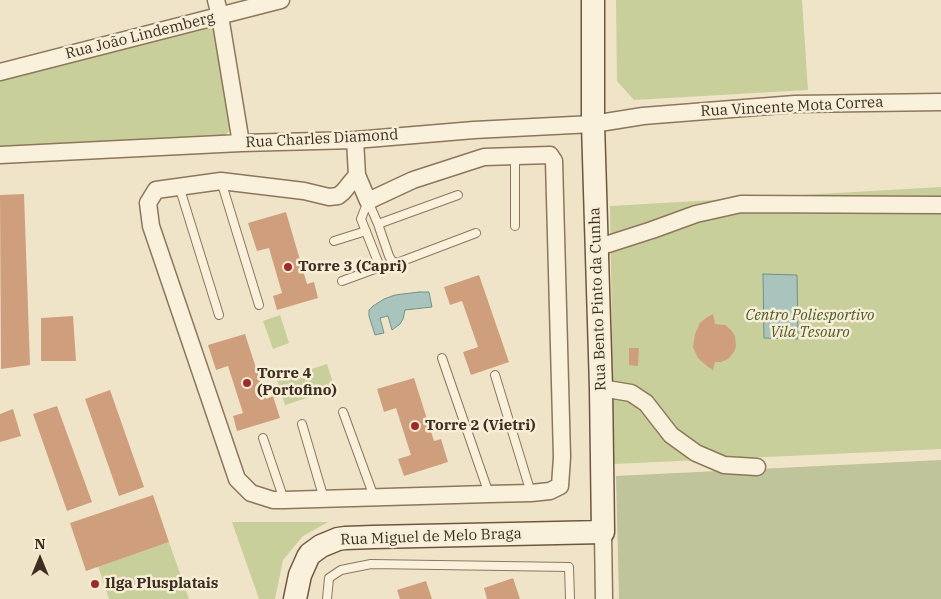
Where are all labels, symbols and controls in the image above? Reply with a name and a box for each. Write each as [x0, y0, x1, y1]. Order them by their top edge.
street label: Rua João Lindemberg [64, 9, 216, 63]
street label: Rua Vincente Mota Correa [700, 93, 884, 121]
street label: Rua Charles Diamond [245, 126, 399, 152]
street label: Rua Bento Pinto da Cunha [586, 207, 610, 391]
place label: Torre 3 (Capri) [298, 258, 407, 276]
marker: Torre 3 (Capri) [282, 261, 294, 273]
park label: Centro Poliesportivo Vila Tesouro [745, 307, 875, 342]
place label: Torre 4 (Portofino) [257, 365, 337, 400]
marker: Torre 4 (Portofino) [241, 377, 253, 389]
place label: Torre 2 (Vietri) [425, 417, 536, 435]
marker: Torre 2 (Vietri) [409, 420, 421, 432]
street label: Rua Miguel de Melo Braga [340, 525, 522, 549]
north arrow [15, 534, 65, 584]
text: N [34, 535, 46, 553]
place label: Ilga Plusplatais [105, 575, 218, 593]
marker: Ilga Plusplatais [89, 578, 101, 590]

